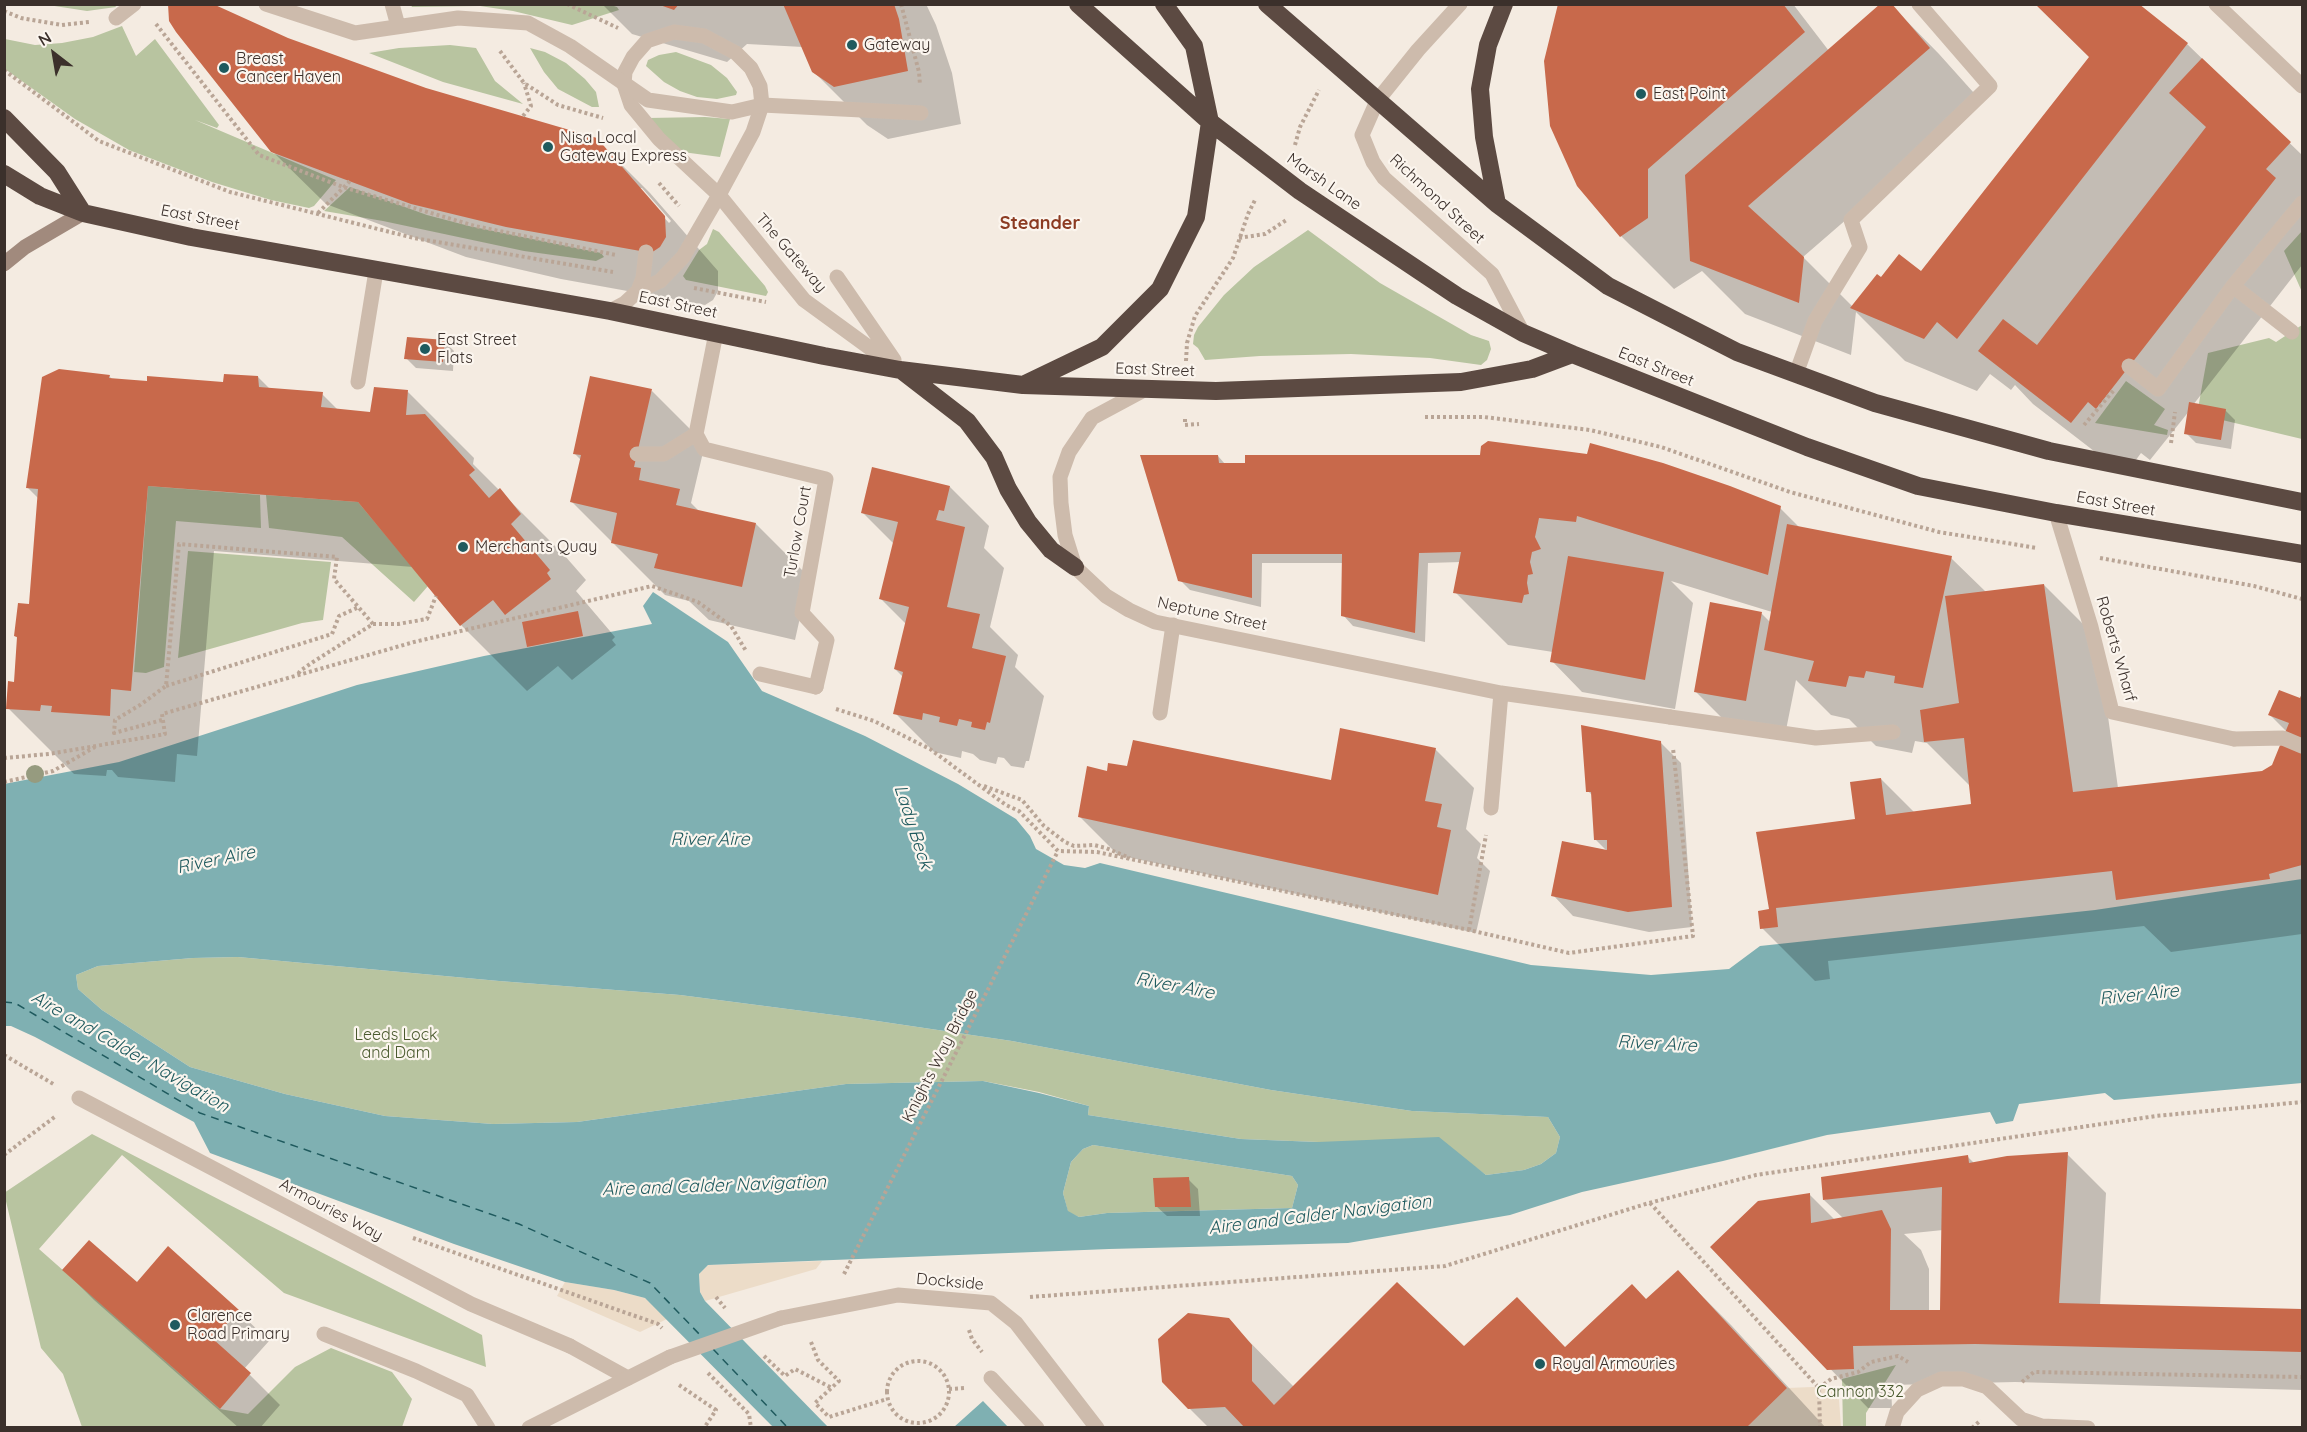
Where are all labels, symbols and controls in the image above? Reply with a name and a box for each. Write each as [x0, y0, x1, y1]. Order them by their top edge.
north arrow [24, 24, 84, 84]
text: N [35, 27, 55, 50]
place label: Gateway [864, 35, 930, 55]
marker: Gateway [845, 38, 859, 52]
place label: Breast Cancer Haven [236, 49, 341, 87]
marker: Breast Cancer Haven [217, 61, 231, 75]
place label: East Point [1653, 84, 1726, 104]
marker: East Point [1634, 87, 1648, 101]
place label: Nisa Local Gateway Express [560, 128, 687, 166]
marker: Nisa Local Gateway Express [541, 140, 555, 154]
street label: Marsh Lane [1283, 149, 1365, 215]
street label: Richmond Street [1386, 150, 1488, 248]
street label: East Street [159, 201, 241, 235]
street label: The Gateway [751, 210, 831, 296]
district label: Steander [1000, 213, 1080, 235]
street label: East Street [637, 287, 719, 323]
place label: East Street Flats [437, 330, 517, 368]
marker: East Street Flats [418, 342, 432, 356]
street label: East Street [1615, 343, 1697, 391]
street label: East Street [1115, 359, 1195, 381]
street label: Turlow Court [780, 484, 816, 580]
street label: East Street [2075, 488, 2157, 520]
place label: Merchants Quay [475, 537, 597, 557]
marker: Merchants Quay [456, 540, 470, 554]
street label: Neptune Street [1156, 593, 1268, 635]
street label: Roberts Wharf [2092, 594, 2140, 704]
water label: Lady Beck [889, 782, 937, 872]
water label: River Aire [670, 829, 750, 851]
water label: River Aire [175, 841, 257, 879]
water label: River Aire [1134, 968, 1216, 1004]
water label: River Aire [2098, 980, 2180, 1010]
street label: Knights Way Bridge [898, 986, 982, 1126]
water label: Aire and Calder Navigation [27, 987, 233, 1117]
park label: Leeds Lock and Dam [354, 1025, 438, 1063]
water label: River Aire [1617, 1031, 1697, 1057]
water label: Aire and Calder Navigation [602, 1171, 826, 1201]
street label: Armouries Way [276, 1175, 386, 1245]
water label: Aire and Calder Navigation [1207, 1191, 1433, 1239]
street label: Dockside [915, 1269, 985, 1295]
place label: Clarence Road Primary [187, 1306, 290, 1344]
marker: Clarence Road Primary [168, 1318, 182, 1332]
place label: Royal Armouries [1552, 1354, 1675, 1374]
marker: Royal Armouries [1533, 1357, 1547, 1371]
park label: Cannon 332 [1816, 1382, 1904, 1402]

